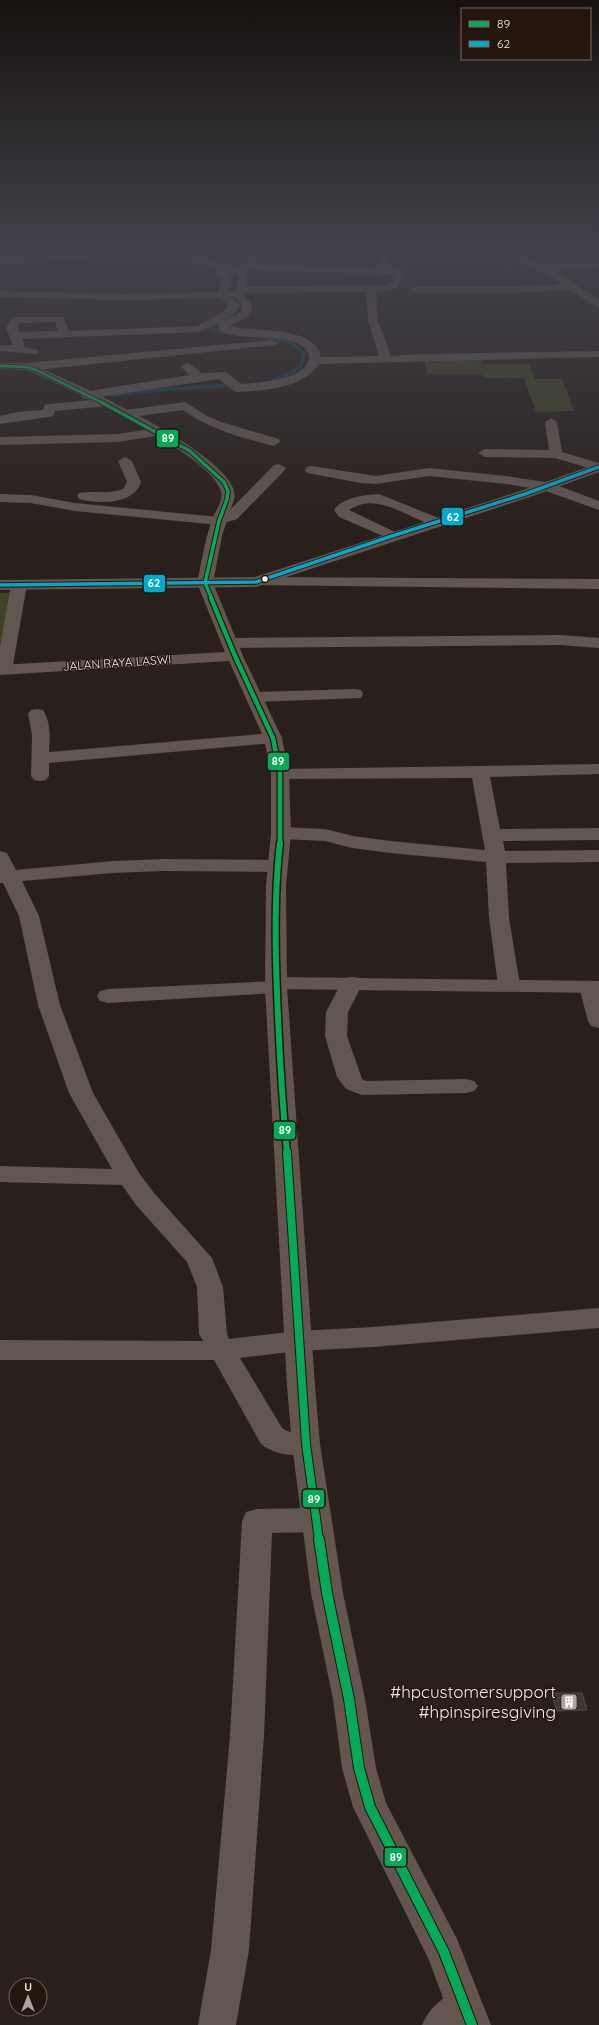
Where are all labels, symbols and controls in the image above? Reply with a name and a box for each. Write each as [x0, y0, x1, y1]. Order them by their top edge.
legend [461, 8, 591, 60]
text: 89 [497, 16, 510, 31]
text: 62 [497, 36, 510, 51]
line badge: 89 [156, 429, 179, 448]
text: 89 [162, 431, 174, 445]
line badge: 62 [441, 507, 464, 526]
text: 62 [447, 510, 459, 524]
line badge: 62 [143, 574, 166, 593]
unlabelled marker [260, 574, 270, 584]
text: 62 [148, 576, 160, 590]
street label: JALAN RAYA LASWI [62, 651, 172, 674]
line badge: 89 [267, 752, 290, 771]
text: 89 [272, 754, 284, 768]
line badge: 89 [273, 1121, 296, 1140]
text: 89 [279, 1123, 291, 1137]
line badge: 89 [302, 1489, 325, 1508]
text: 89 [308, 1492, 320, 1506]
place label: #hpcustomersupport #hpinspiresgiving [390, 1681, 556, 1722]
building icon: #hpcustomersupport #hpinspiresgiving [559, 1692, 579, 1712]
line badge: 89 [384, 1847, 407, 1867]
text: 89 [390, 1850, 402, 1864]
north arrow [8, 1977, 48, 2017]
text: U [24, 1980, 32, 1994]

